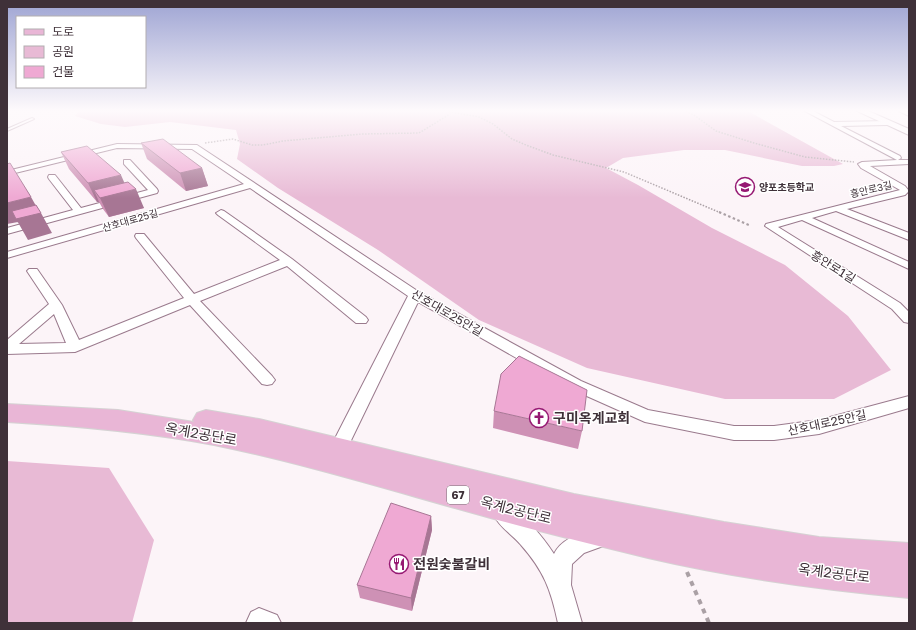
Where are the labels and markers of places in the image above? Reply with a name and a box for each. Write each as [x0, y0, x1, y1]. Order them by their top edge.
school or university icon: 양포초등학교 [734, 176, 756, 198]
place label: 양포초등학교 [759, 181, 814, 193]
church icon: 구미옥계교회 [528, 407, 550, 429]
place label: 구미옥계교회 [553, 409, 630, 426]
restaurant icon: 전원숯불갈비 [388, 553, 410, 575]
place label: 전원숯불갈비 [413, 555, 490, 572]

